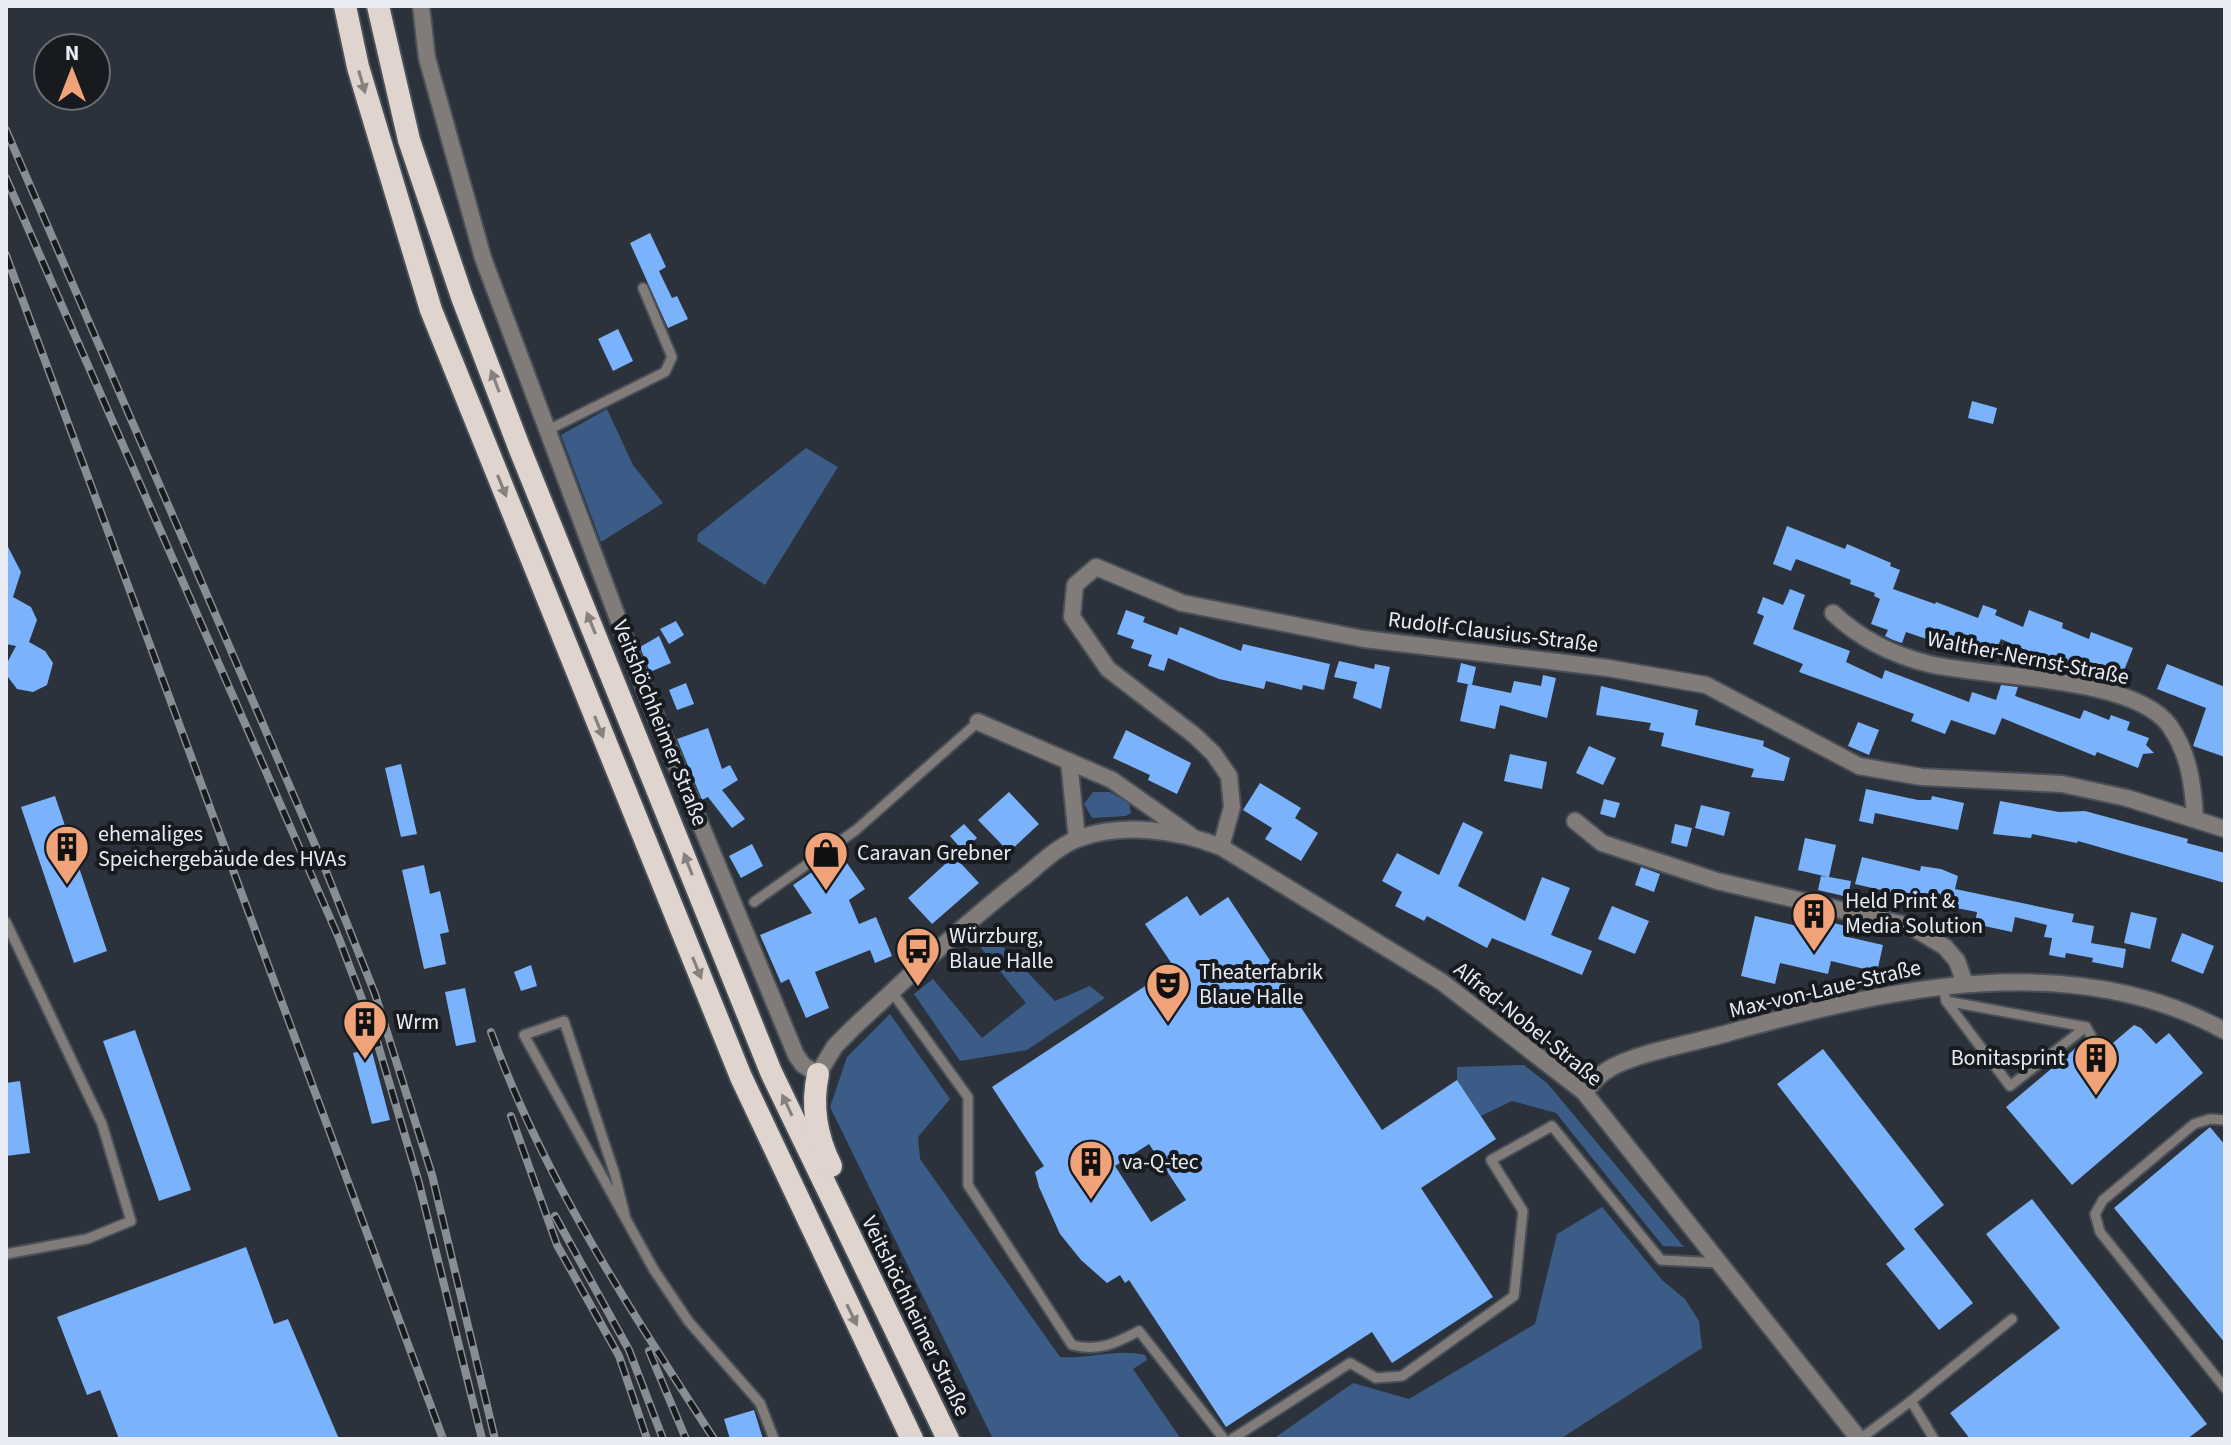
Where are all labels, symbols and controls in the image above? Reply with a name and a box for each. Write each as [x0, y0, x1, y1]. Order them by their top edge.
north arrow [32, 32, 112, 112]
text: N [65, 37, 79, 69]
one-way arrow [356, 71, 369, 95]
one-way arrow [488, 369, 501, 393]
one-way arrow [496, 474, 509, 498]
street label: Rudolf-Clausius-Straße [1386, 603, 1600, 661]
one-way arrow [585, 611, 598, 635]
street label: Veitshöchheimer Straße [604, 615, 716, 831]
street label: Walther-Nernst-Straße [1924, 623, 2132, 693]
one-way arrow [593, 715, 606, 739]
place label: ehemaliges Speichergebäude des HVAs [98, 818, 347, 875]
building icon: ehemaliges Speichergebäude des HVAs [43, 823, 91, 886]
shop icon: Caravan Grebner [802, 829, 850, 892]
place label: Caravan Grebner [857, 837, 1011, 869]
one-way arrow [681, 852, 694, 876]
place label: Held Print & Media Solution [1845, 885, 1983, 942]
building icon: Held Print & Media Solution [1790, 890, 1838, 953]
place label: Würzburg, Blaue Halle [949, 920, 1054, 977]
bus stop icon: Würzburg, Blaue Halle [894, 925, 942, 988]
street label: Max-von-Laue-Straße [1726, 951, 1924, 1027]
street label: Alfred-Nobel-Straße [1447, 954, 1609, 1094]
one-way arrow [691, 956, 704, 980]
place label: Theaterfabrik Blaue Halle [1199, 956, 1323, 1013]
theatre icon: Theaterfabrik Blaue Halle [1144, 961, 1192, 1024]
building icon: Wrm [341, 998, 389, 1061]
place label: Wrm [396, 1006, 439, 1038]
building icon: Bonitasprint [2072, 1034, 2120, 1097]
place label: Bonitasprint [1951, 1042, 2066, 1074]
one-way arrow [780, 1093, 793, 1116]
building icon: va-Q-tec [1067, 1138, 1115, 1201]
place label: va-Q-tec [1122, 1146, 1199, 1178]
street label: Veitshöchheimer Straße [853, 1210, 979, 1422]
one-way arrow [845, 1303, 859, 1326]

